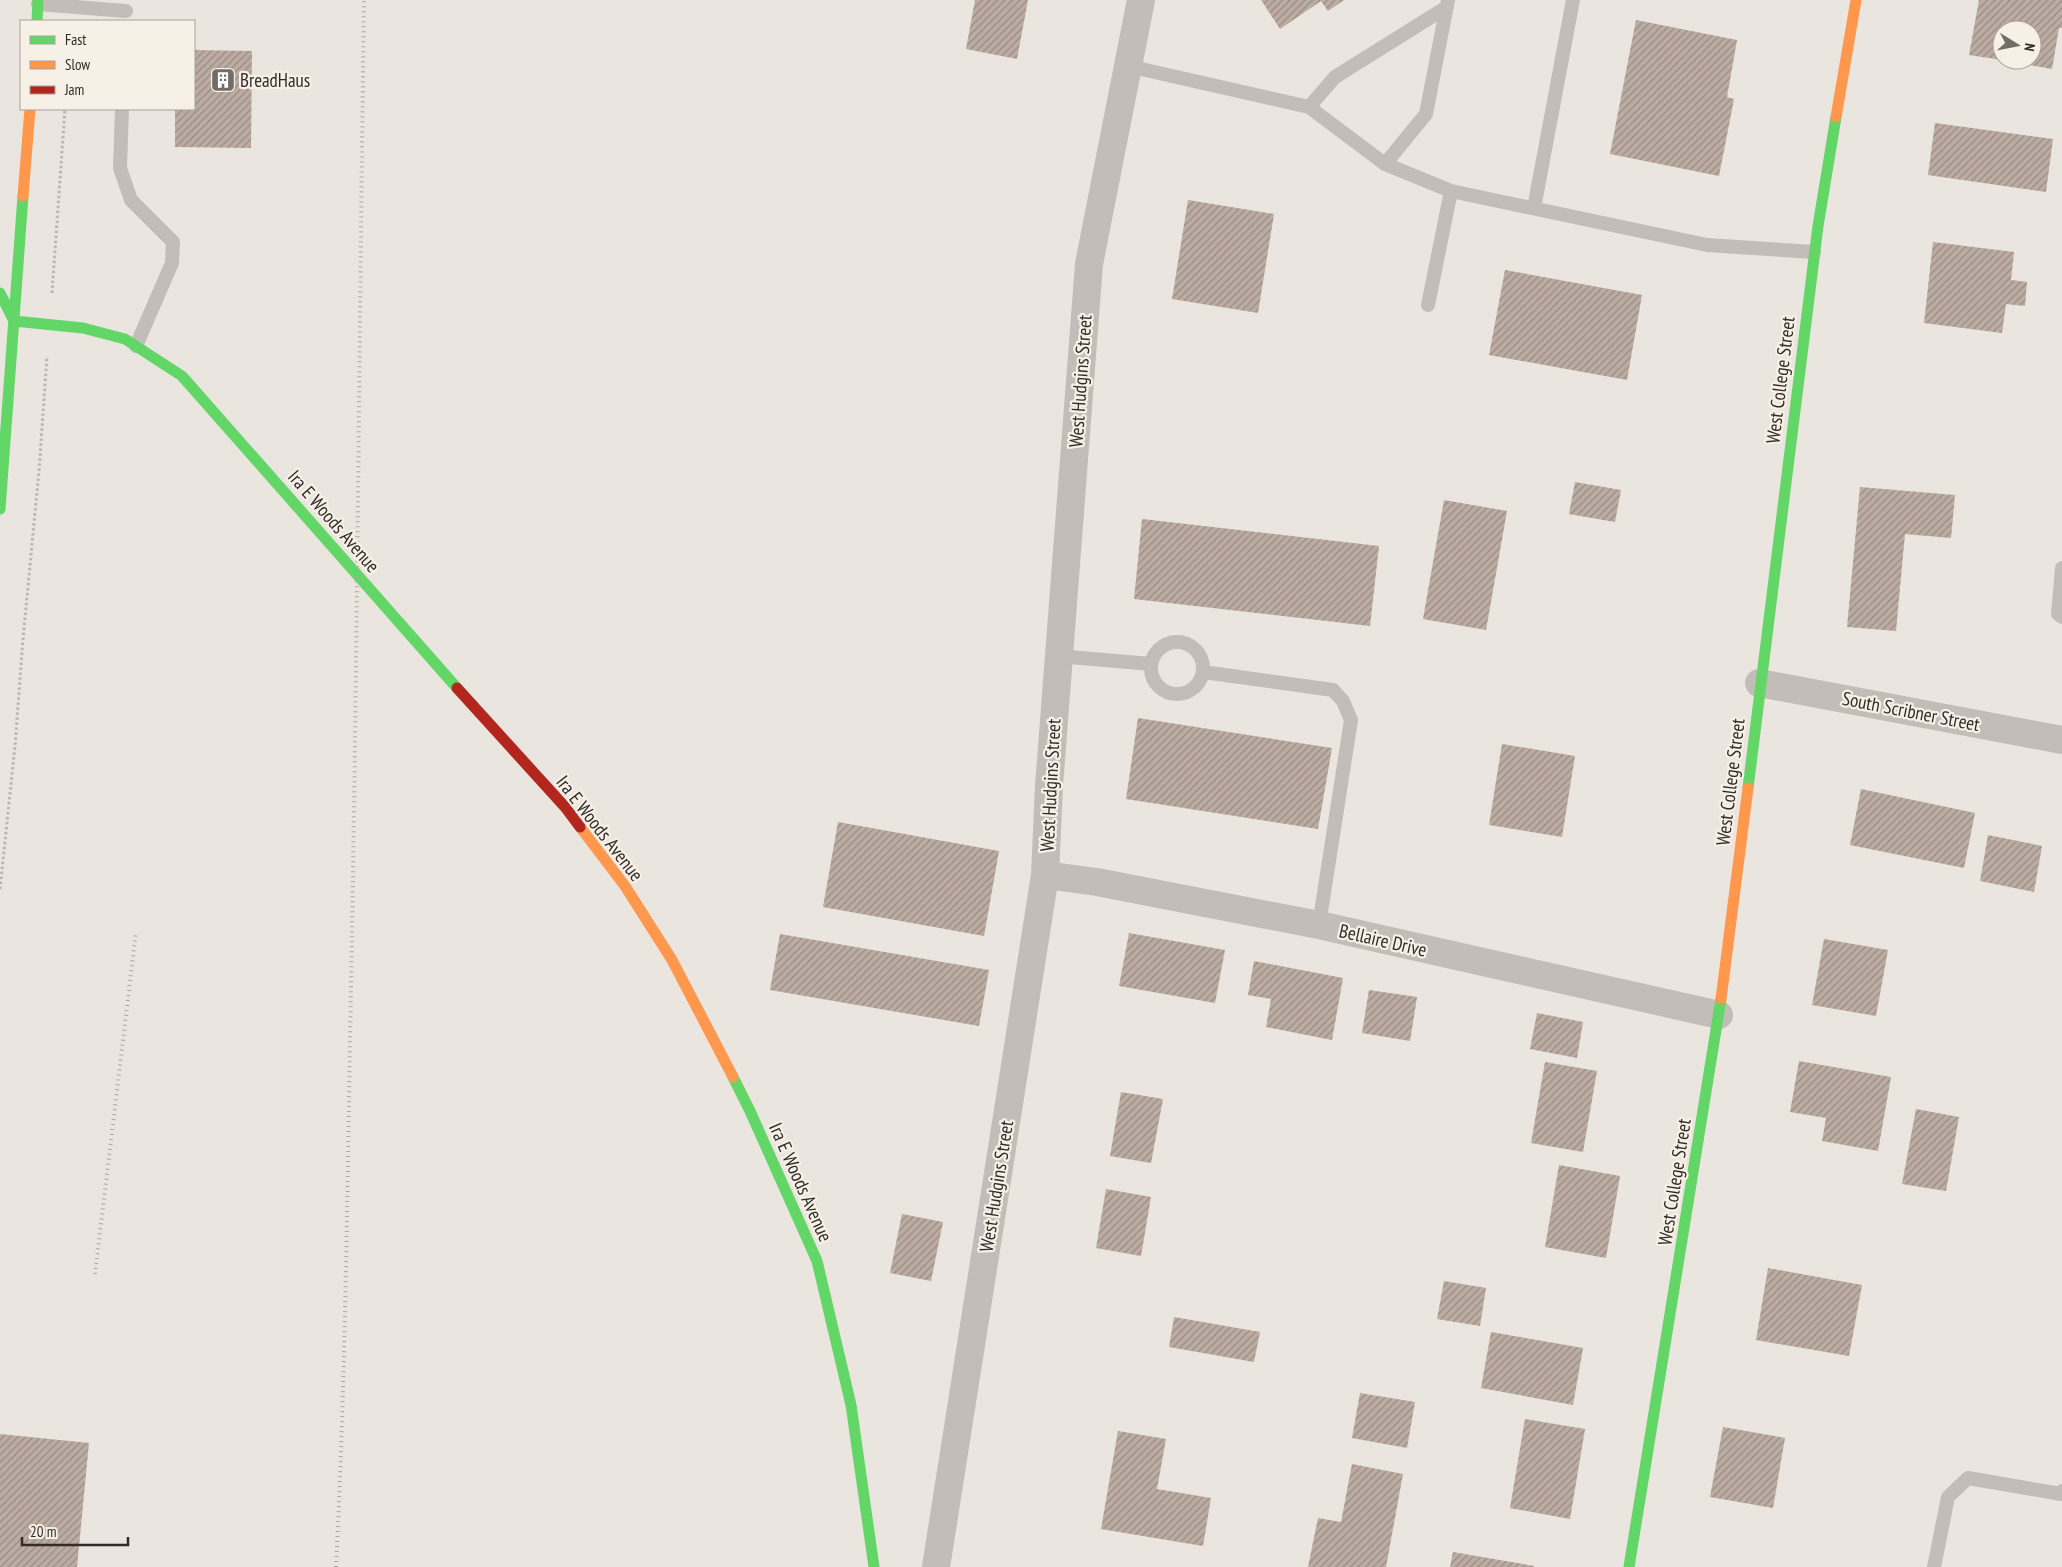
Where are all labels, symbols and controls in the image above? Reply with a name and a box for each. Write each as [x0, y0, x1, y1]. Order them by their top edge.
legend [20, 20, 195, 110]
north arrow [1992, 20, 2042, 70]
text: Fast [65, 30, 86, 49]
text: N [2020, 42, 2039, 53]
text: Slow [65, 55, 90, 74]
building icon: BreadHaus [210, 67, 236, 93]
place label: BreadHaus [240, 68, 310, 92]
text: Jam [64, 80, 84, 99]
street label: West Hudgins Street [1063, 313, 1097, 448]
street label: West College Street [1760, 314, 1800, 445]
street label: Ira E Woods Avenue [283, 465, 385, 577]
street label: South Scribner Street [1840, 686, 1982, 736]
street label: West College Street [1710, 716, 1750, 847]
street label: West Hudgins Street [1035, 717, 1065, 852]
street label: Ira E Woods Avenue [551, 770, 649, 886]
street label: Bellaire Drive [1337, 918, 1429, 962]
street label: West College Street [1652, 1116, 1696, 1247]
street label: West Hudgins Street [974, 1118, 1018, 1253]
street label: Ira E Woods Avenue [764, 1119, 838, 1245]
scale bar [22, 1514, 129, 1546]
text: 20 m [30, 1522, 56, 1541]

